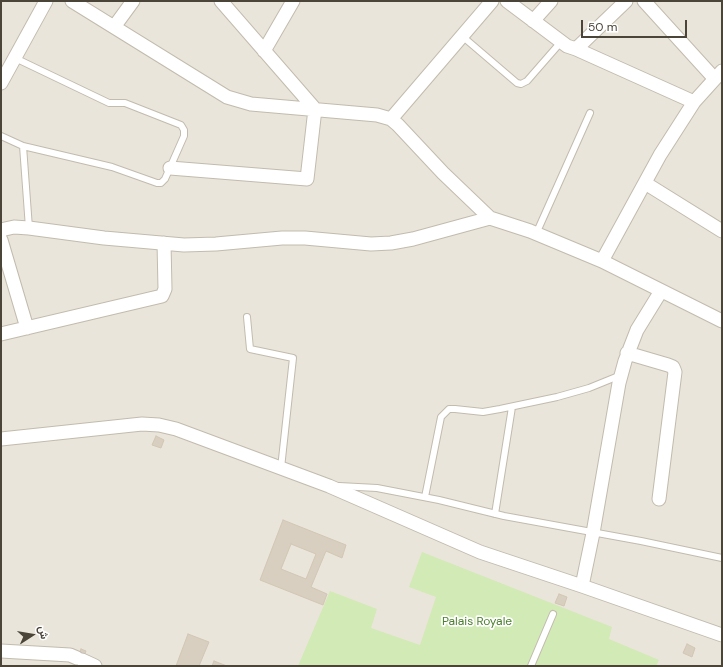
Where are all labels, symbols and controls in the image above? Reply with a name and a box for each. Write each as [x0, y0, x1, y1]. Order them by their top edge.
scale bar [583, 12, 689, 38]
text: 50 m [588, 19, 617, 35]
north arrow [12, 615, 52, 655]
park label: Palais Royale [442, 615, 512, 629]
text: ش [36, 625, 52, 640]

